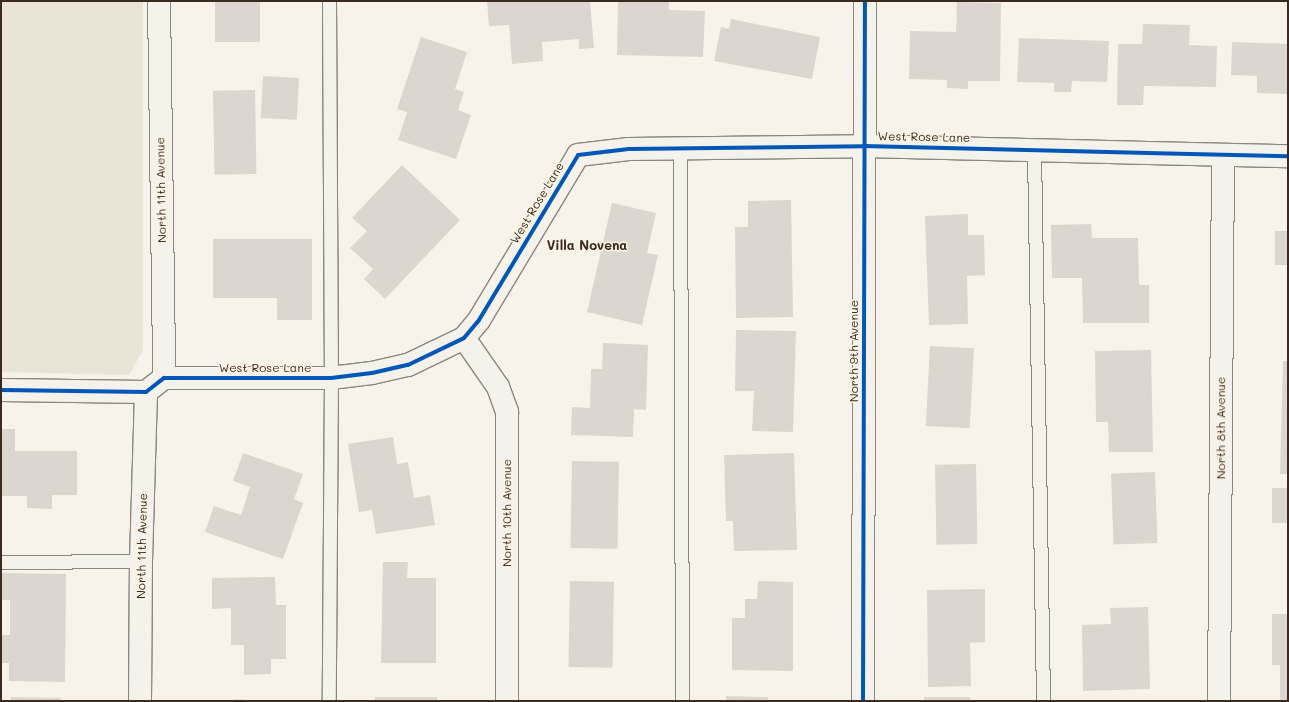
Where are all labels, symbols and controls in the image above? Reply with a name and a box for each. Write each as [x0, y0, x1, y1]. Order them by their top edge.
street label: West Rose Lane [878, 129, 970, 145]
street label: North 11th Avenue [153, 137, 169, 243]
street label: West Rose Lane [507, 160, 567, 246]
district label: Villa Novena [547, 237, 627, 253]
street label: North 9th Avenue [847, 300, 861, 402]
street label: West Rose Lane [219, 361, 311, 375]
street label: North 8th Avenue [1214, 377, 1228, 479]
street label: North 10th Avenue [500, 459, 514, 567]
street label: North 11th Avenue [134, 493, 150, 599]

